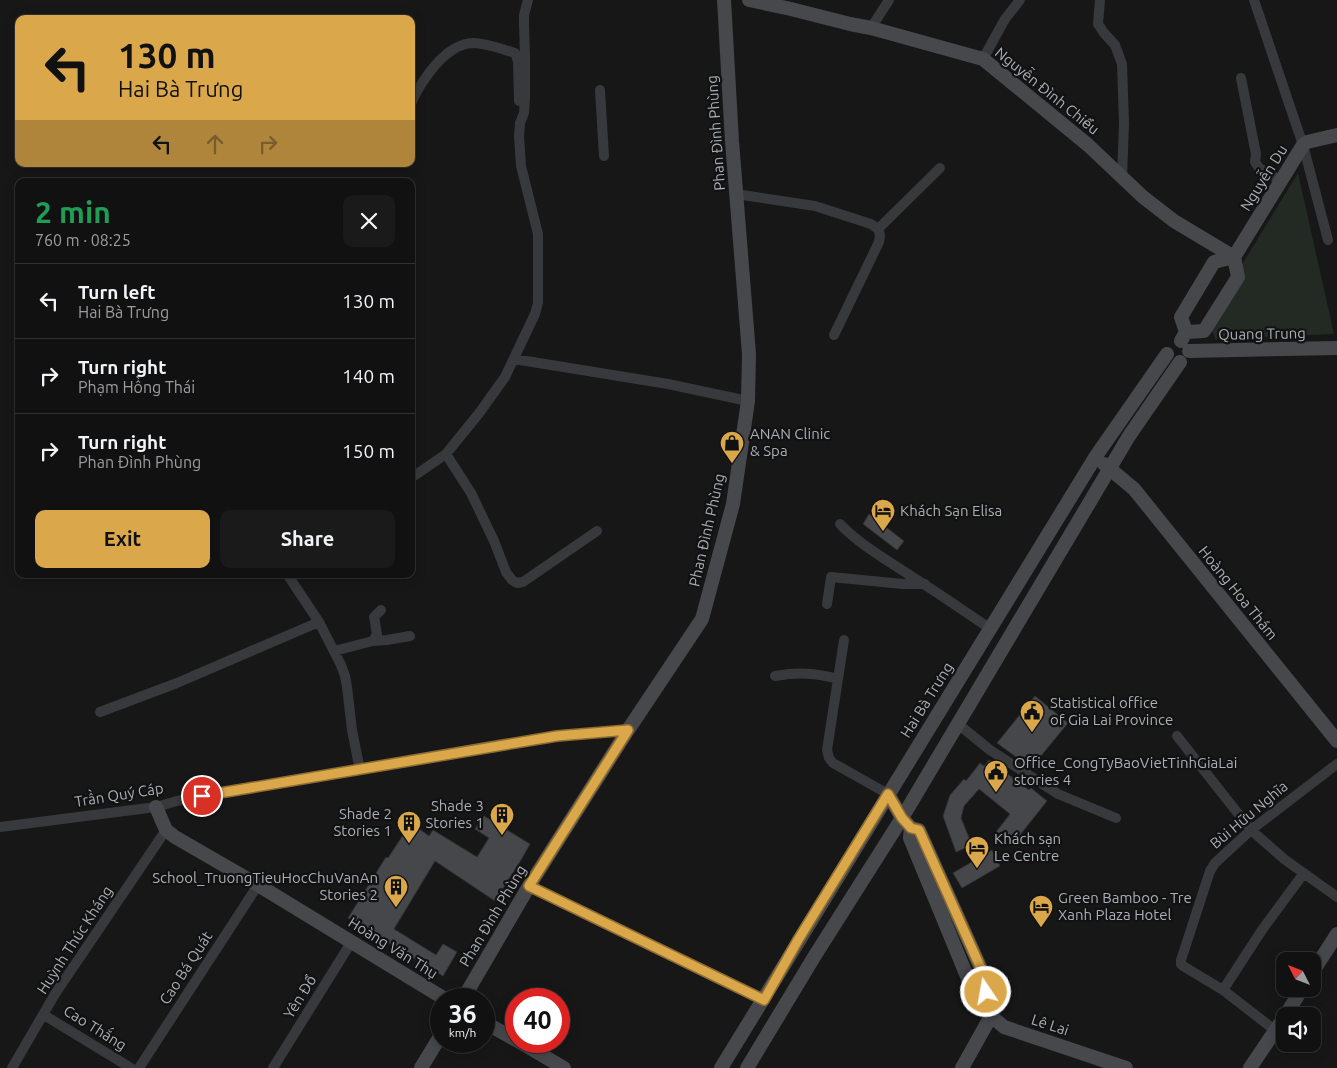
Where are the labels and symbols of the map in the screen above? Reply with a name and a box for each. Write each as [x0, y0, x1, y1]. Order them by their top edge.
street label: Nguyễn Đình Chiểu [992, 42, 1104, 138]
street label: Phan Đình Phùng [703, 75, 728, 191]
street label: Nguyễn Du [1235, 141, 1291, 214]
street label: Quang Trung [1218, 324, 1306, 343]
place label: ANAN Clinic & Spa [750, 425, 830, 459]
shop icon: ANAN Clinic & Spa [719, 430, 745, 464]
street label: Phan Đình Phùng [685, 472, 728, 588]
hotel icon: Khách Sạn Elisa [870, 498, 896, 532]
place label: Khách Sạn Elisa [900, 502, 1002, 519]
street label: Hoàng Hoa Thám [1195, 542, 1281, 643]
street label: Hai Bà Trưng [897, 659, 956, 740]
place label: Statistical office of Gia Lai Province [1050, 694, 1173, 728]
public building icon: Statistical office of Gia Lai Province [1019, 699, 1045, 733]
place label: Office_CongTyBaoVietTinhGiaLai stories 4 [1014, 754, 1237, 788]
public building icon: Office_CongTyBaoVietTinhGiaLai stories 4 [983, 759, 1009, 793]
pin [181, 775, 223, 817]
street label: Trần Quý Cáp [73, 777, 165, 810]
street label: Bùi Hữu Nghĩa [1207, 777, 1291, 852]
place label: Shade 3 Stories 1 [425, 797, 484, 831]
building icon: Shade 3 Stories 1 [489, 802, 515, 836]
place label: Shade 2 Stories 1 [333, 805, 392, 839]
building icon: Shade 2 Stories 1 [396, 810, 422, 844]
place label: Khách sạn Le Centre [994, 830, 1061, 864]
hotel icon: Khách sạn Le Centre [964, 835, 990, 869]
street label: Phan Đình Phùng [456, 862, 530, 970]
place label: School_TruongTieuHocChuVanAn Stories 2 [152, 869, 378, 903]
building icon: School_TruongTieuHocChuVanAn Stories 2 [383, 874, 409, 908]
street label: Huỳnh Thúc Kháng [33, 883, 116, 997]
place label: Green Bamboo - Tre Xanh Plaza Hotel [1058, 889, 1192, 923]
hotel icon: Green Bamboo - Tre Xanh Plaza Hotel [1028, 894, 1054, 928]
street label: Hoàng Văn Thụ [345, 913, 441, 982]
street label: Cao Bá Quát [156, 928, 216, 1007]
north arrow [1276, 952, 1321, 998]
position arrow [959, 965, 1011, 1017]
street label: Yên Đổ [280, 972, 319, 1021]
speed limit sign: 40 [505, 988, 570, 1053]
street label: Cao Thắng [61, 1000, 131, 1054]
street label: Lê Lai [1029, 1011, 1071, 1039]

